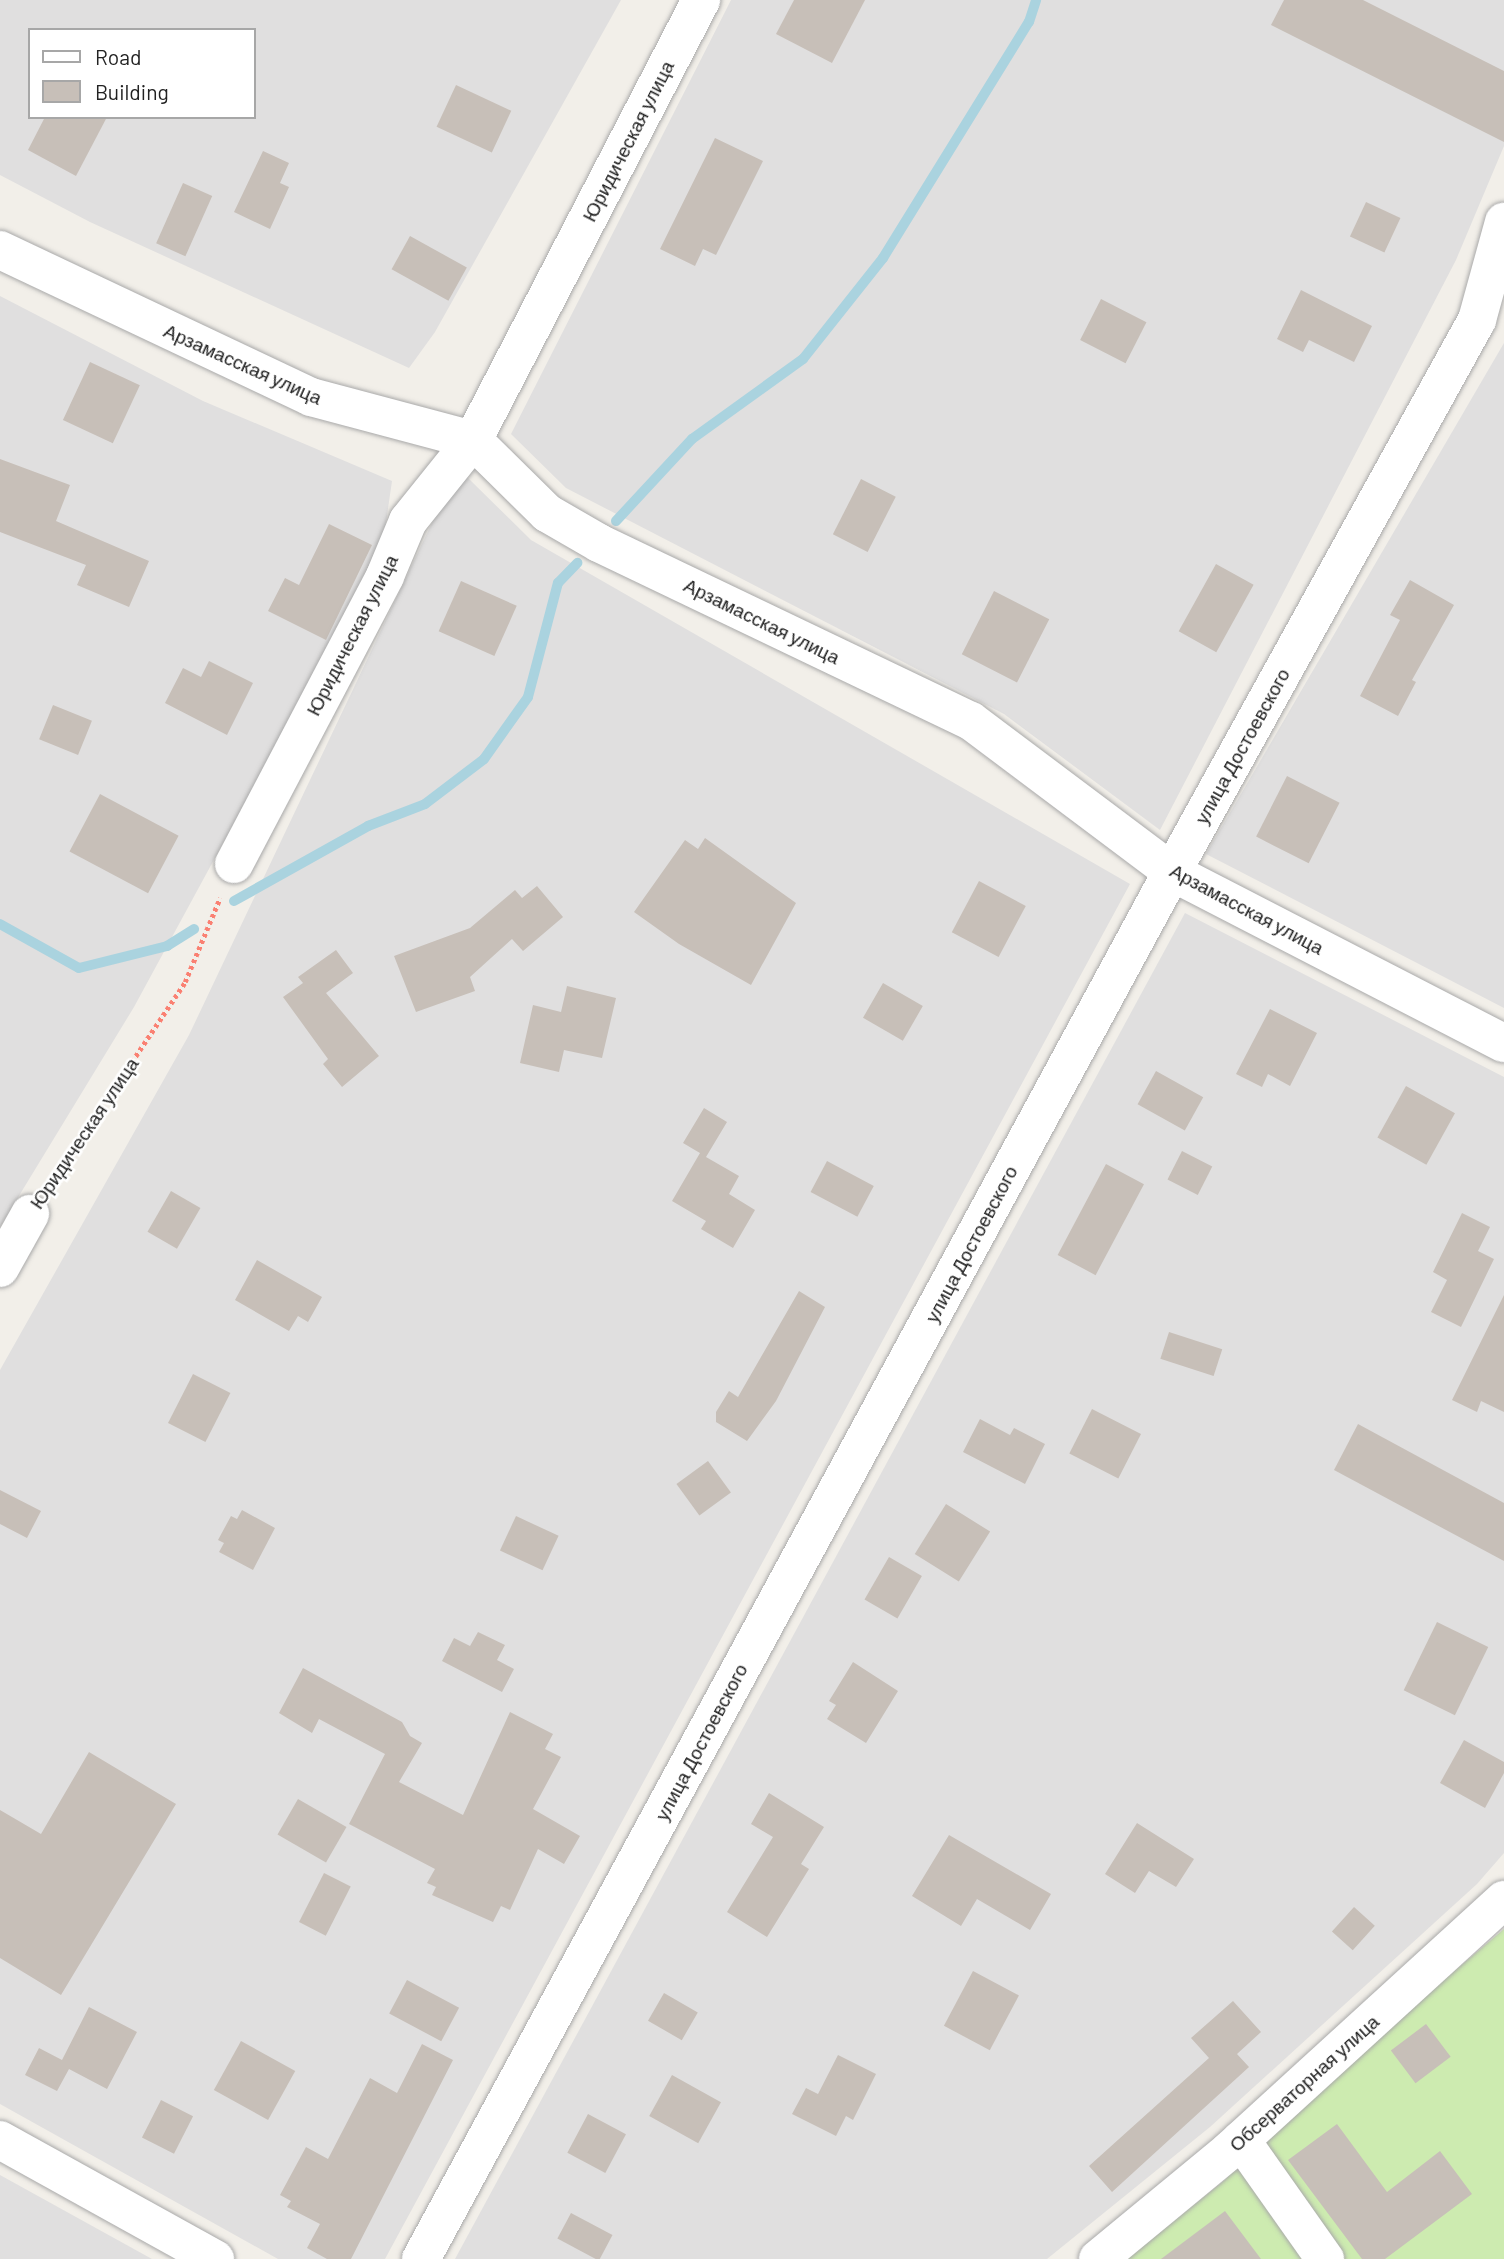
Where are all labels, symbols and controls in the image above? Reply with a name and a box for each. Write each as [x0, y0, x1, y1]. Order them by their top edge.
legend [28, 28, 256, 119]
text: Road [95, 44, 141, 69]
street label: Юридическая улица [578, 57, 678, 225]
text: Building [95, 79, 169, 104]
street label: Арзамасская улица [160, 319, 326, 409]
street label: Юридическая улица [302, 551, 402, 719]
street label: Арзамасская улица [680, 573, 844, 669]
street label: улица Достоевского [1190, 664, 1294, 828]
street label: Арзамасская улица [1166, 859, 1328, 959]
street label: Юридическая улица [25, 1053, 143, 1213]
street label: улица Достоевского [920, 1162, 1022, 1326]
street label: улица Достоевского [650, 1660, 752, 1824]
street label: Обсерваторная улица [1225, 2010, 1383, 2156]

